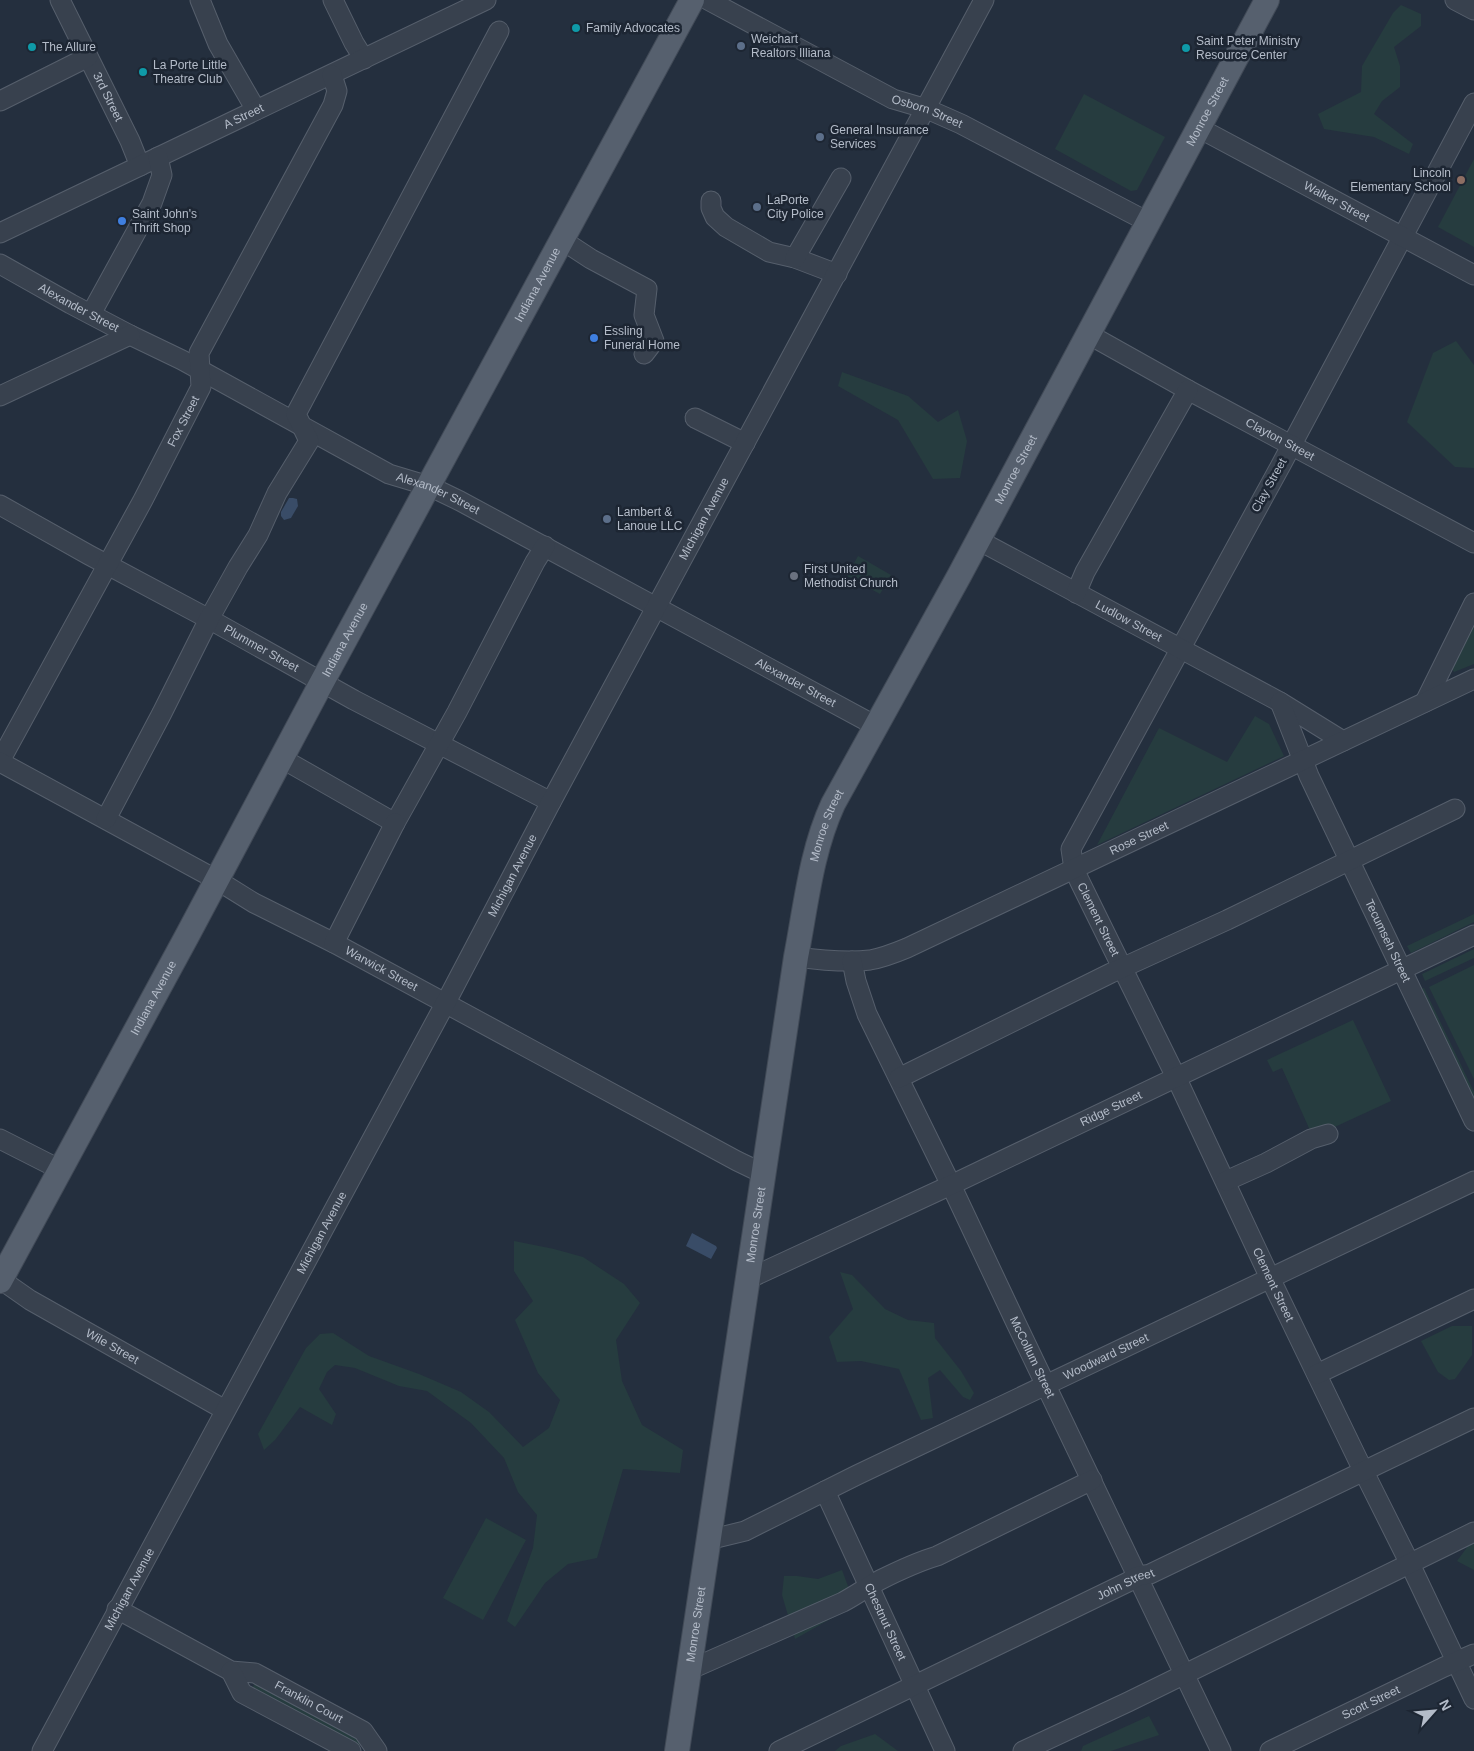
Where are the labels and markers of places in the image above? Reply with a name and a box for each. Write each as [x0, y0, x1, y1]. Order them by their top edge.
place label: Family Advocates [586, 21, 680, 35]
marker: Family Advocates [570, 22, 582, 34]
place label: Weichart Realtors Illiana [751, 32, 831, 60]
place label: Saint Peter Ministry Resource Center [1196, 34, 1300, 62]
place label: The Allure [42, 40, 96, 54]
marker: Weichart Realtors Illiana [735, 40, 747, 52]
marker: The Allure [26, 41, 38, 53]
marker: Saint Peter Ministry Resource Center [1180, 42, 1192, 54]
place label: La Porte Little Theatre Club [153, 58, 227, 86]
marker: La Porte Little Theatre Club [137, 66, 149, 78]
place label: General Insurance Services [830, 123, 929, 151]
marker: General Insurance Services [814, 131, 826, 143]
place label: Lincoln Elementary School [1350, 166, 1451, 194]
marker: Lincoln Elementary School [1455, 174, 1467, 186]
place label: LaPorte City Police [767, 193, 824, 221]
marker: LaPorte City Police [751, 201, 763, 213]
place label: Saint John's Thrift Shop [132, 207, 197, 235]
marker: Saint John's Thrift Shop [116, 215, 128, 227]
place label: Essling Funeral Home [604, 324, 680, 352]
marker: Essling Funeral Home [588, 332, 600, 344]
place label: Lambert & Lanoue LLC [617, 505, 683, 533]
marker: Lambert & Lanoue LLC [601, 513, 613, 525]
place label: First United Methodist Church [804, 562, 898, 590]
marker: First United Methodist Church [788, 570, 800, 582]

